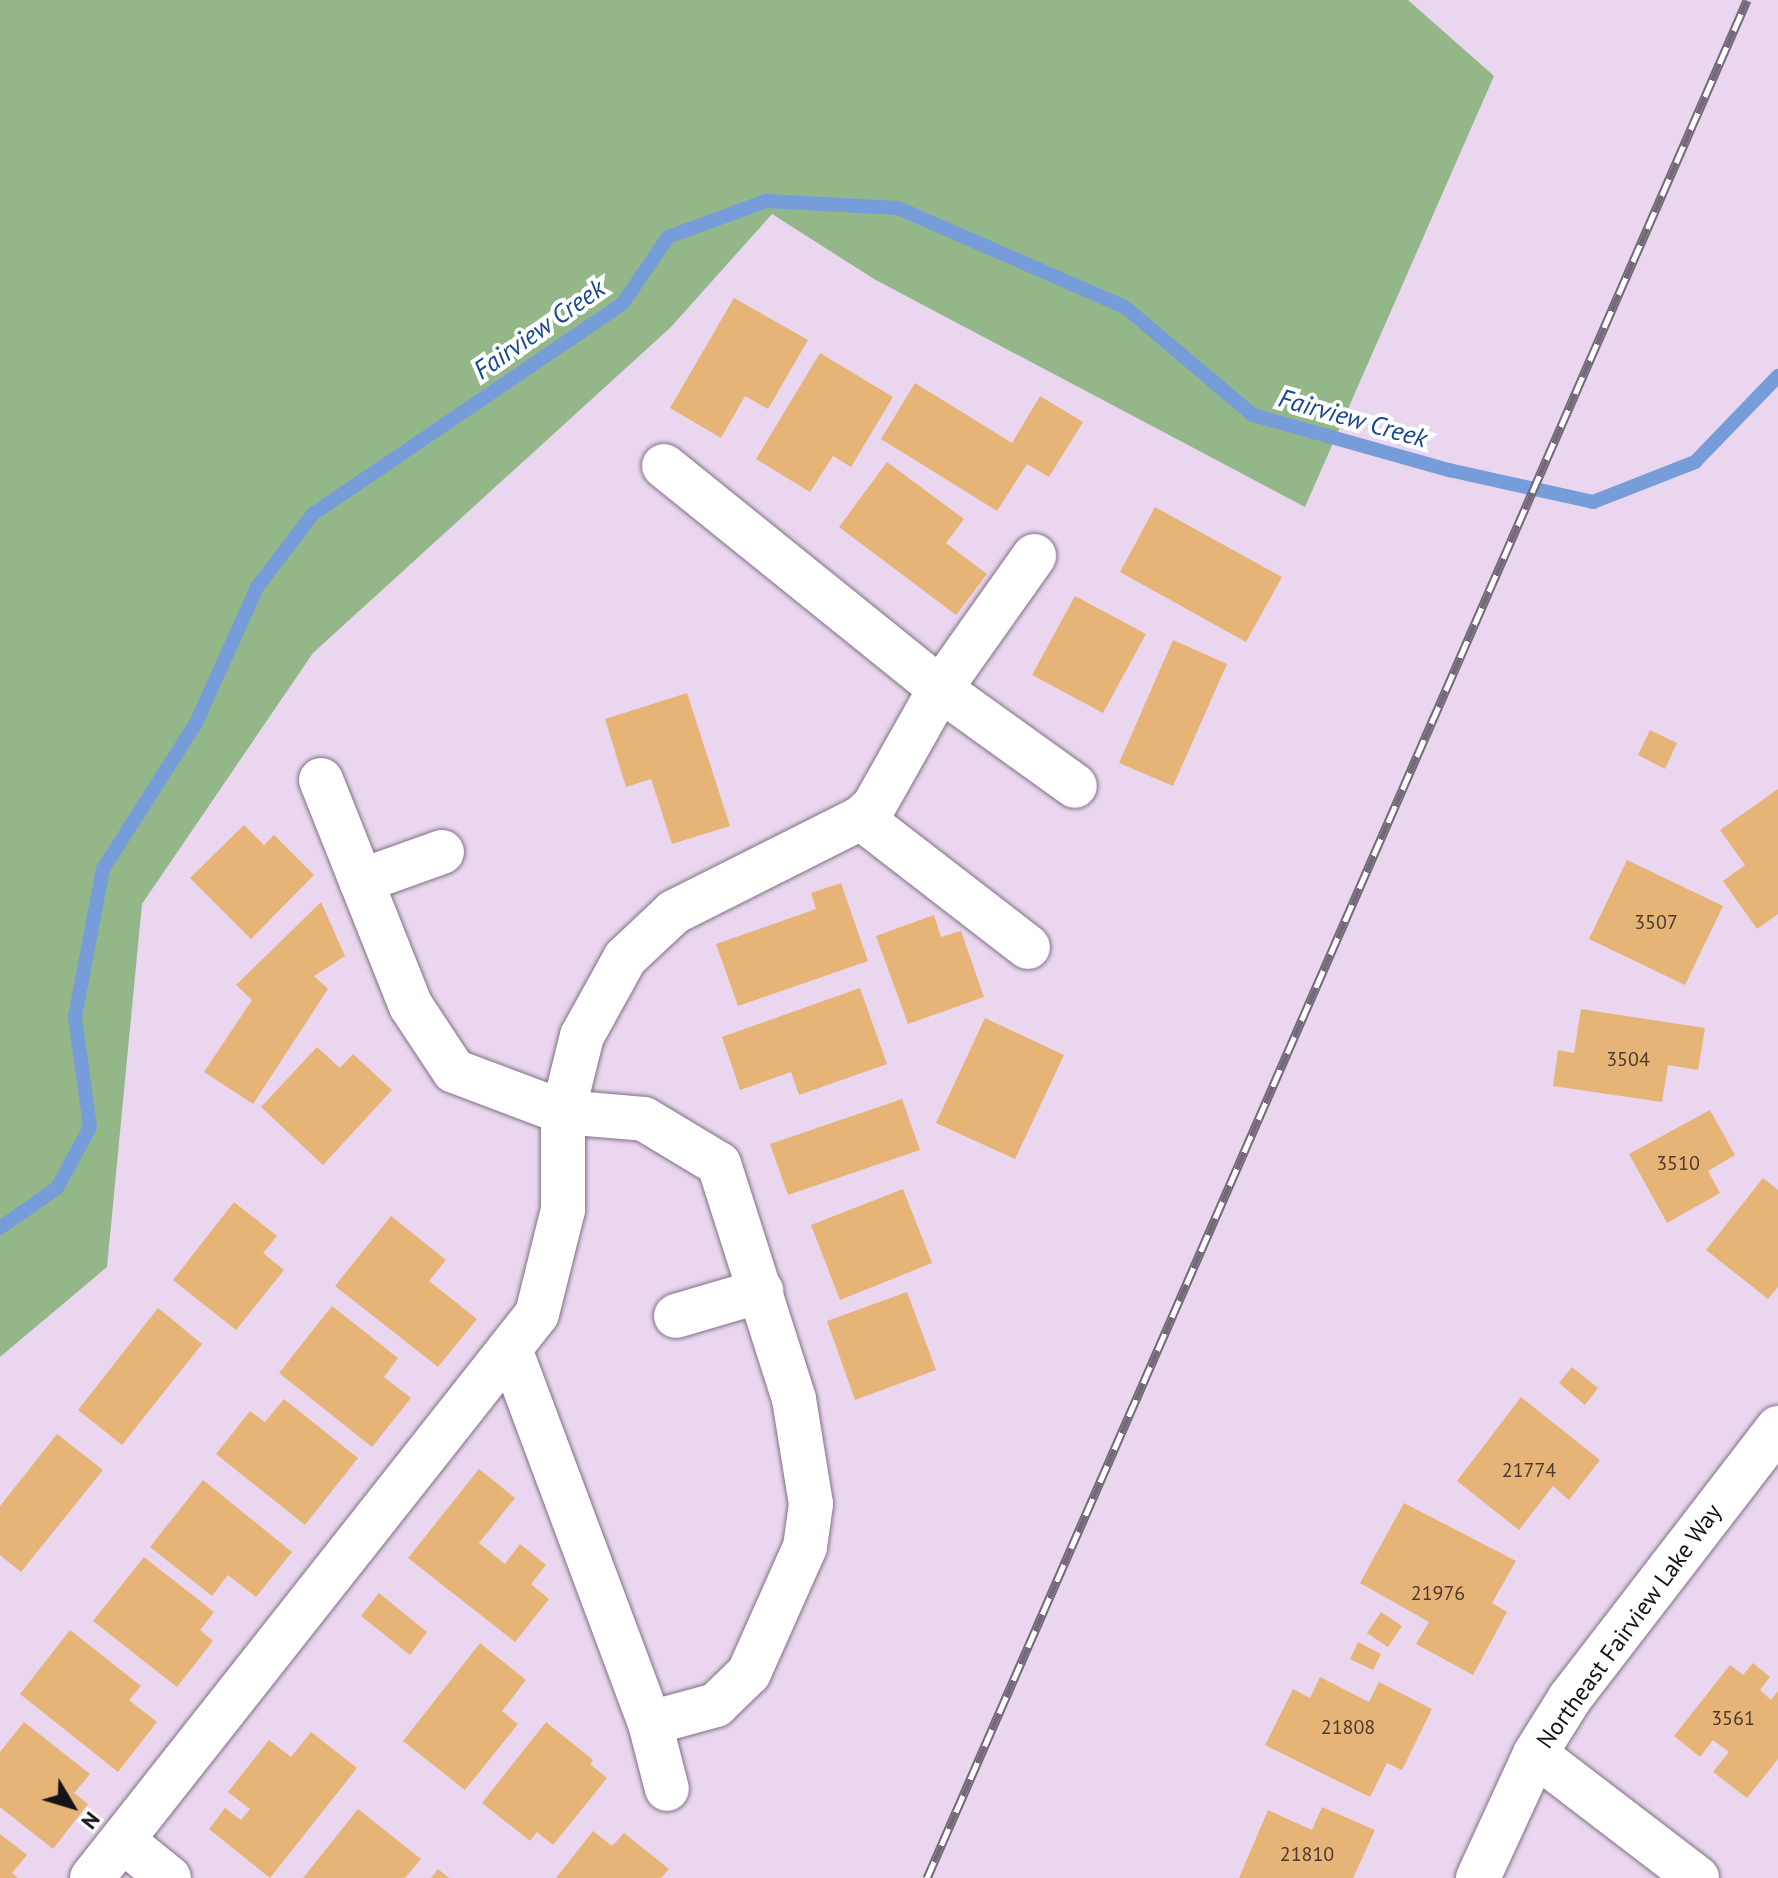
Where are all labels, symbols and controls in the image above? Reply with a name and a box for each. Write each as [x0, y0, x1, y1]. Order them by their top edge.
water label: Fairview Creek [467, 272, 611, 386]
water label: Fairview Creek [1275, 382, 1431, 454]
house number: 3507 [1634, 910, 1678, 934]
house number: 3504 [1606, 1047, 1650, 1071]
house number: 3510 [1656, 1151, 1700, 1175]
house number: 21774 [1502, 1458, 1556, 1482]
street label: Northeast Fairview Lake Way [1530, 1498, 1728, 1754]
house number: 21976 [1411, 1581, 1465, 1605]
house number: 3561 [1711, 1706, 1755, 1730]
house number: 21808 [1321, 1715, 1375, 1739]
north arrow [32, 1766, 112, 1846]
text: N [75, 1806, 106, 1835]
house number: 21810 [1280, 1842, 1334, 1866]

